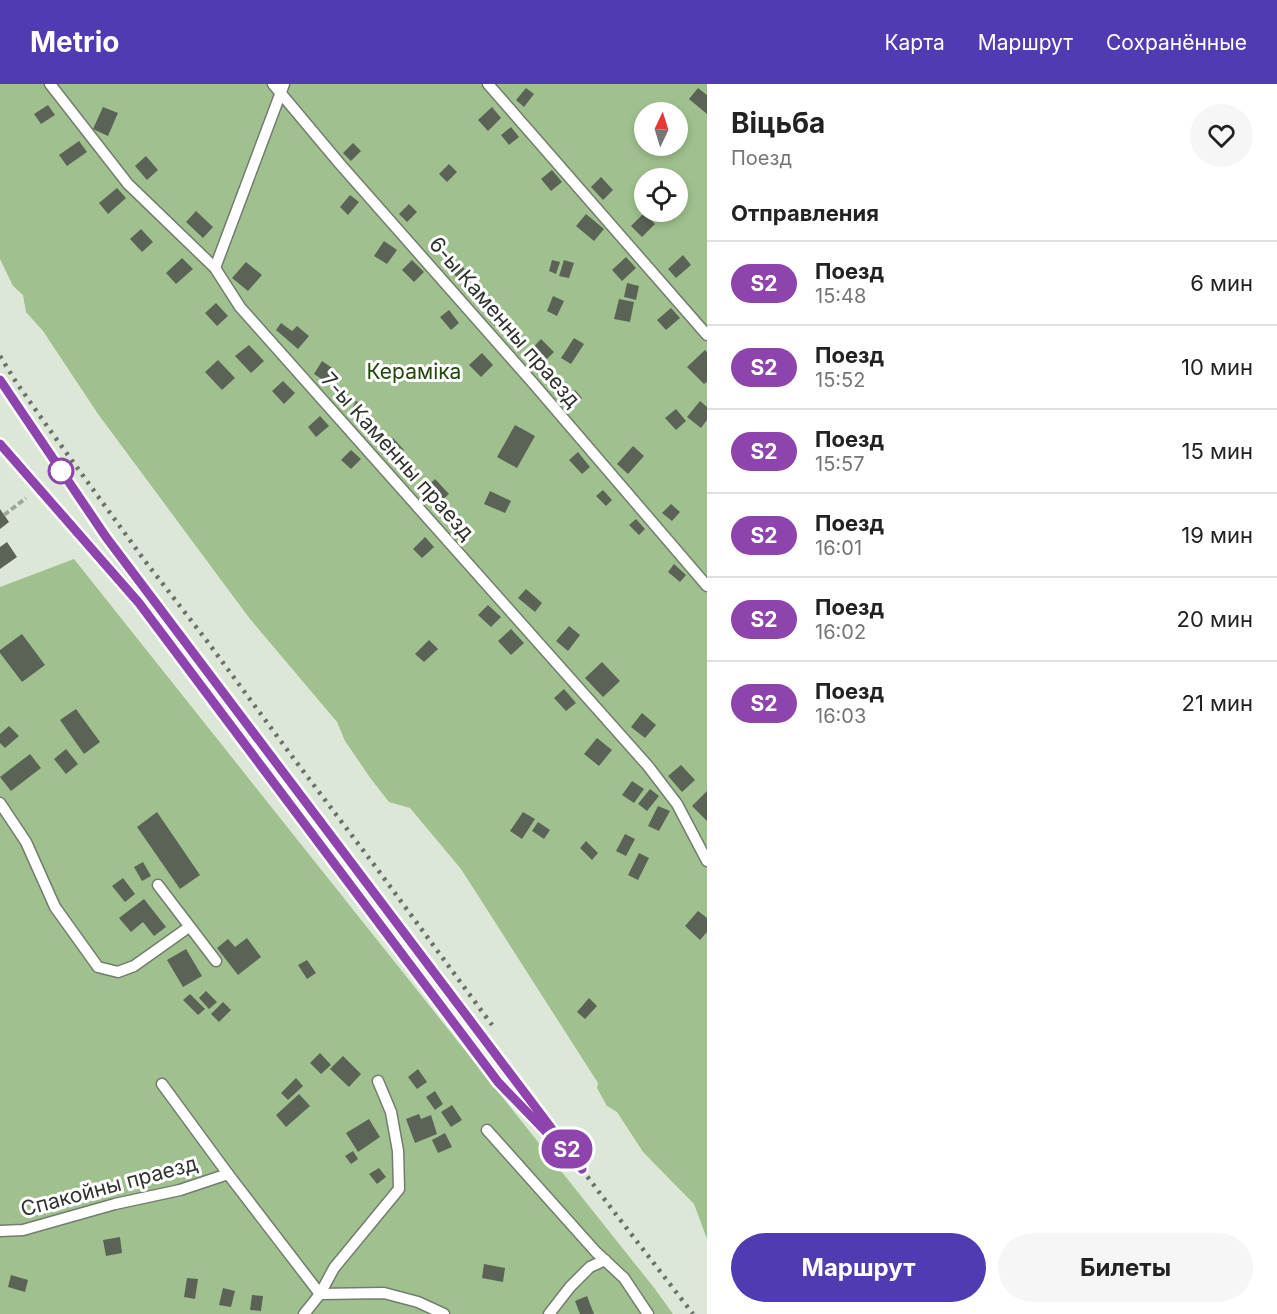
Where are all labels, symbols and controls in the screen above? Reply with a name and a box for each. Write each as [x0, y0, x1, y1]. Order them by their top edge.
text: Metrio [30, 25, 119, 59]
text: Карта [884, 30, 945, 55]
text: Маршрут [978, 30, 1073, 55]
text: Сохранённые [1106, 30, 1247, 55]
north arrow [634, 102, 688, 156]
map controls [634, 102, 688, 222]
button: heart [1190, 104, 1253, 167]
text: Віцьба [731, 106, 825, 140]
text: Поезд [731, 146, 792, 170]
button: locate [634, 168, 688, 222]
text: Отправления [731, 200, 879, 226]
street label: 6-ы Каменны праезд [424, 232, 586, 412]
text: Поезд [815, 258, 884, 284]
text: 6 мин [1190, 270, 1253, 296]
text: S2 [751, 271, 777, 296]
text: 15:48 [815, 284, 866, 308]
text: Поезд [815, 342, 884, 368]
text: 10 мин [1181, 354, 1253, 380]
text: S2 [751, 355, 777, 380]
park label: Кераміка [367, 359, 461, 384]
street label: 7-ы Каменны праезд [316, 367, 480, 545]
text: 15:52 [815, 368, 865, 392]
text: Поезд [815, 426, 884, 452]
text: 15 мин [1182, 438, 1253, 464]
text: S2 [751, 439, 777, 464]
text: 15:57 [815, 452, 865, 476]
unlabelled marker [48, 458, 74, 484]
text: Поезд [815, 510, 884, 536]
text: 19 мин [1181, 522, 1253, 548]
text: S2 [751, 523, 777, 548]
text: 16:01 [815, 536, 862, 560]
text: Поезд [815, 594, 884, 620]
text: 20 мин [1177, 606, 1253, 632]
text: S2 [751, 607, 777, 632]
text: 16:02 [815, 620, 866, 644]
text: Поезд [815, 678, 884, 704]
text: 21 мин [1181, 690, 1253, 716]
text: S2 [751, 691, 777, 716]
text: 16:03 [815, 704, 866, 728]
line badge: S2 [540, 1130, 594, 1168]
text: S2 [554, 1137, 580, 1162]
street label: Спакойны праезд [18, 1150, 200, 1222]
button: Маршрут [731, 1233, 986, 1302]
button: Билеты [998, 1233, 1253, 1302]

